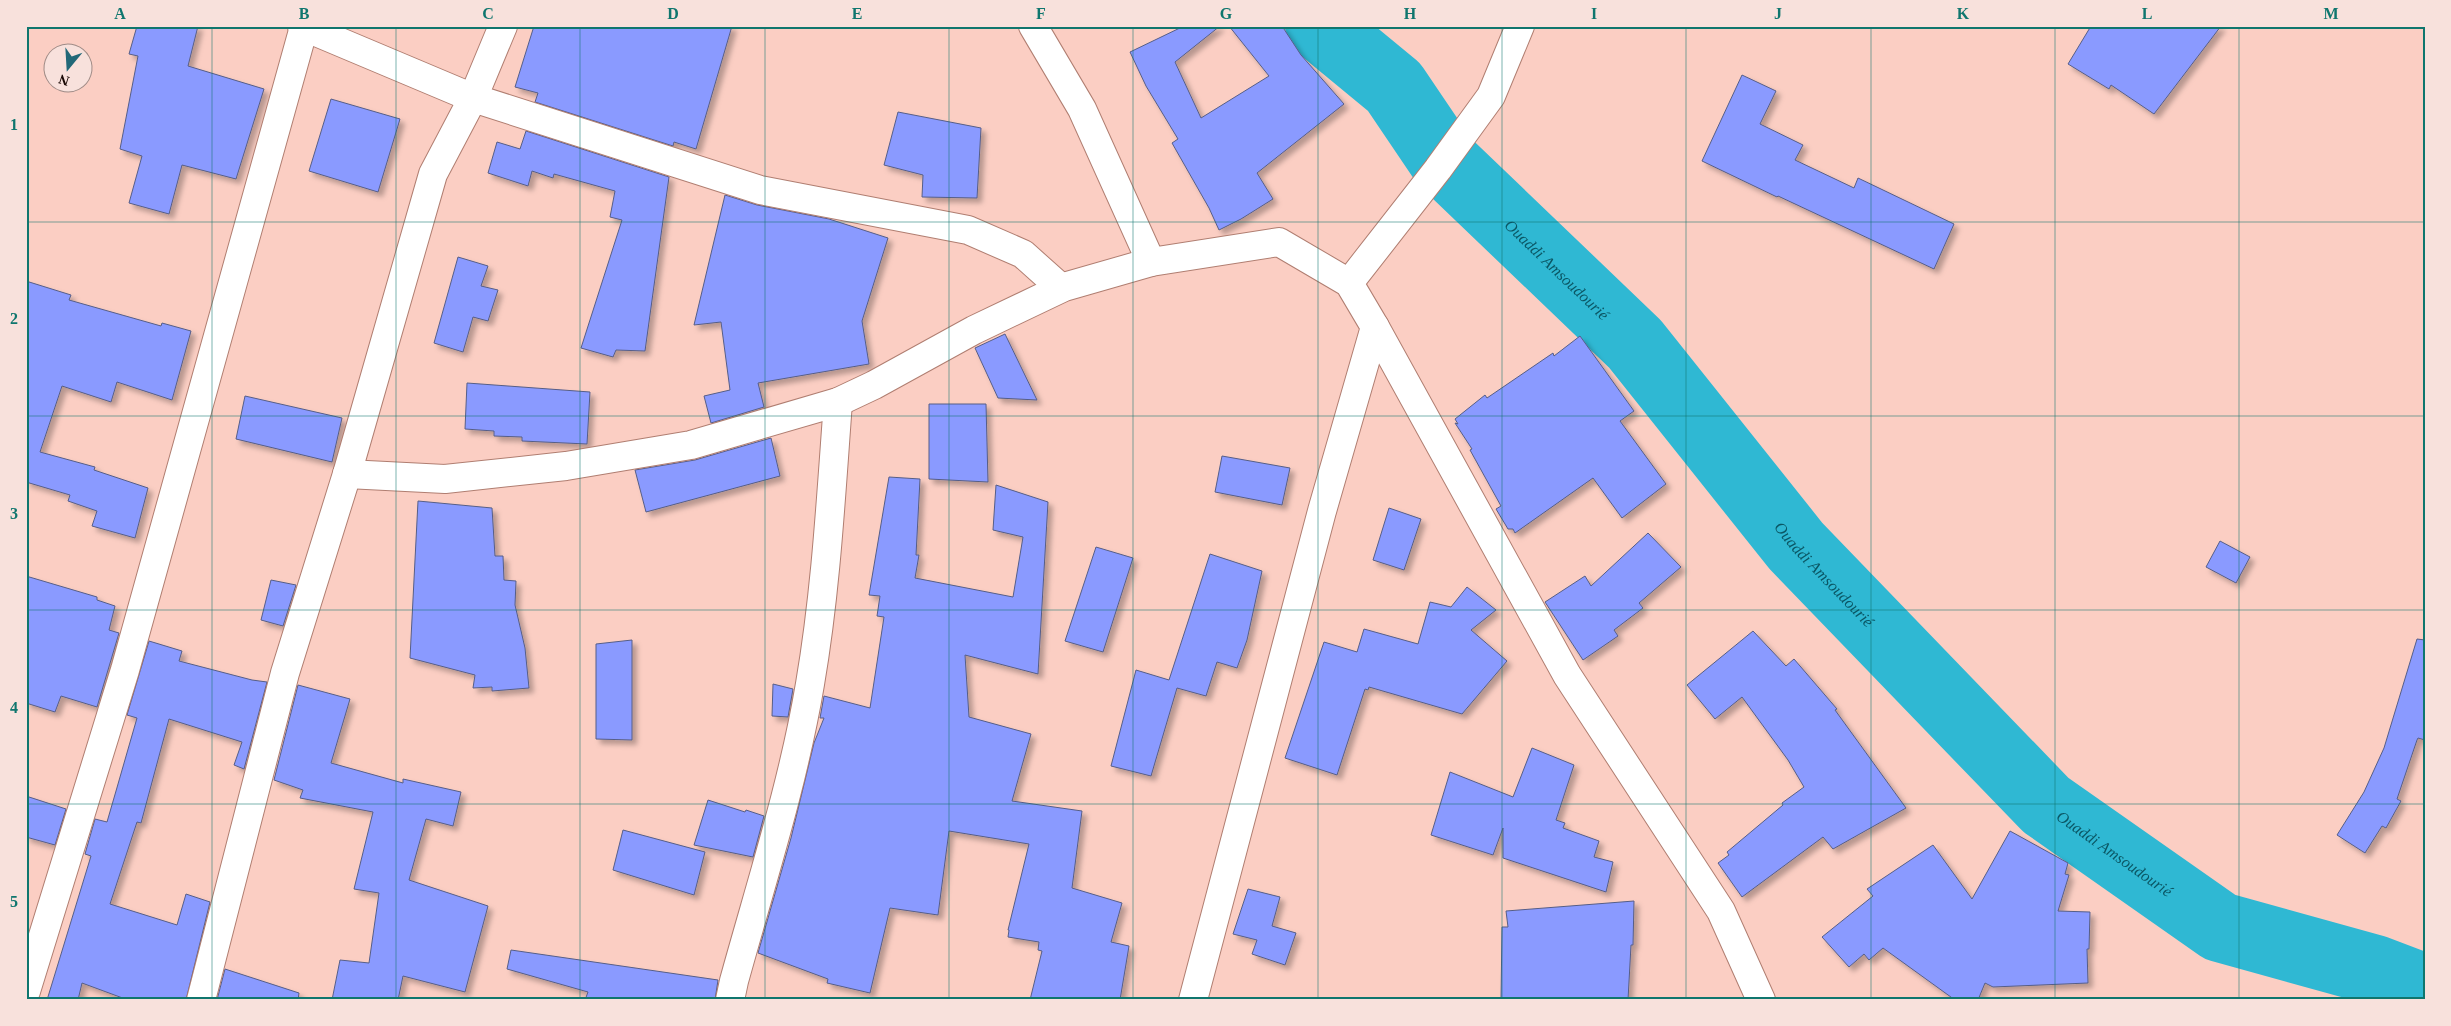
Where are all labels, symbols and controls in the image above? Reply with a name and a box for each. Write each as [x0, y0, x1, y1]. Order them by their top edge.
text: A [114, 5, 126, 22]
text: B [299, 5, 310, 22]
text: C [482, 5, 494, 22]
text: D [667, 5, 679, 22]
text: E [852, 5, 862, 22]
text: F [1036, 5, 1046, 22]
text: G [1220, 5, 1233, 22]
text: H [1404, 5, 1417, 22]
text: I [1591, 5, 1597, 22]
text: J [1774, 5, 1782, 22]
text: K [1957, 5, 1970, 22]
text: L [2142, 5, 2152, 22]
text: M [2323, 5, 2339, 22]
north arrow [42, 42, 92, 92]
text: N [57, 71, 71, 89]
text: 1 [10, 116, 18, 133]
water label: Ouaddi Amsoudourié [1502, 216, 1613, 324]
text: 2 [10, 310, 18, 327]
text: 3 [10, 505, 18, 522]
water label: Ouaddi Amsoudourié [1772, 518, 1878, 631]
text: 4 [10, 699, 18, 716]
water label: Ouaddi Amsoudourié [2054, 807, 2177, 900]
text: 5 [10, 893, 18, 910]

